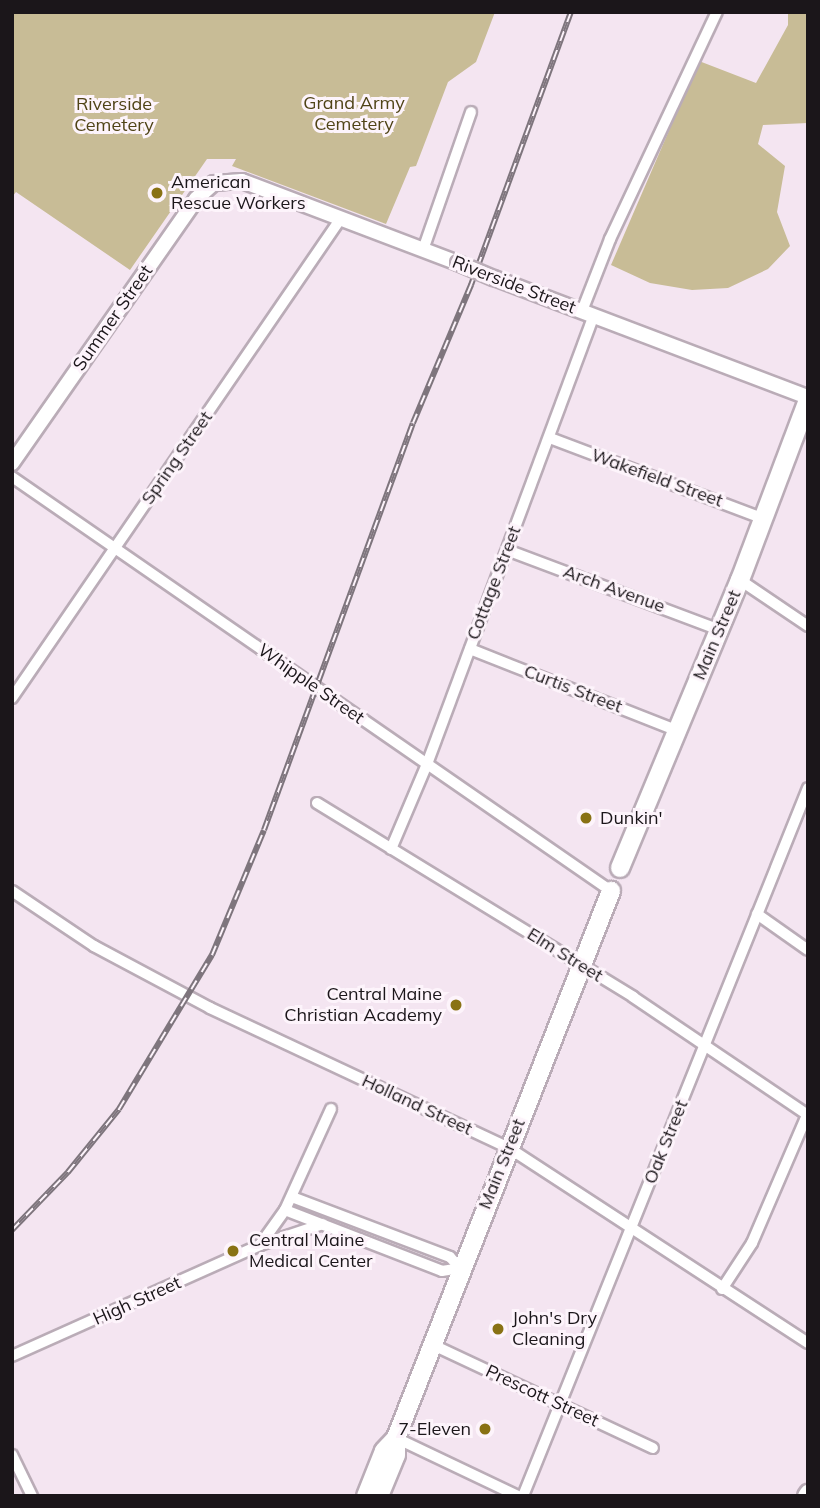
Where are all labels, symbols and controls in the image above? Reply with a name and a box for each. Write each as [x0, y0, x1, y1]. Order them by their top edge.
park label: Grand Army Cemetery [303, 93, 405, 136]
park label: Riverside Cemetery [74, 94, 154, 136]
place label: American Rescue Workers [171, 172, 306, 214]
marker: American Rescue Workers [149, 185, 165, 201]
street label: Riverside Street [449, 252, 579, 318]
street label: Summer Street [69, 261, 157, 375]
street label: Spring Street [137, 407, 217, 509]
street label: Wakefield Street [588, 444, 726, 512]
street label: Cottage Street [462, 523, 526, 643]
street label: Arch Avenue [560, 561, 668, 617]
street label: Main Street [688, 587, 746, 683]
street label: Whipple Street [254, 639, 368, 729]
street label: Curtis Street [521, 660, 625, 718]
place label: Dunkin' [600, 807, 662, 829]
marker: Dunkin' [578, 810, 594, 826]
street label: Elm Street [523, 923, 607, 987]
place label: Central Maine Christian Academy [284, 984, 442, 1026]
marker: Central Maine Christian Academy [448, 997, 464, 1013]
street label: Holland Street [358, 1070, 476, 1140]
street label: Oak Street [639, 1097, 693, 1187]
street label: Main Street [474, 1116, 530, 1212]
place label: Central Maine Medical Center [249, 1230, 372, 1272]
marker: Central Maine Medical Center [223, 1241, 243, 1261]
street label: High Street [90, 1272, 184, 1330]
place label: John's Dry Cleaning [512, 1308, 597, 1350]
marker: John's Dry Cleaning [490, 1321, 506, 1337]
street label: Prescott Street [482, 1360, 602, 1432]
place label: 7-Eleven [398, 1418, 471, 1440]
marker: 7-Eleven [477, 1421, 493, 1437]

